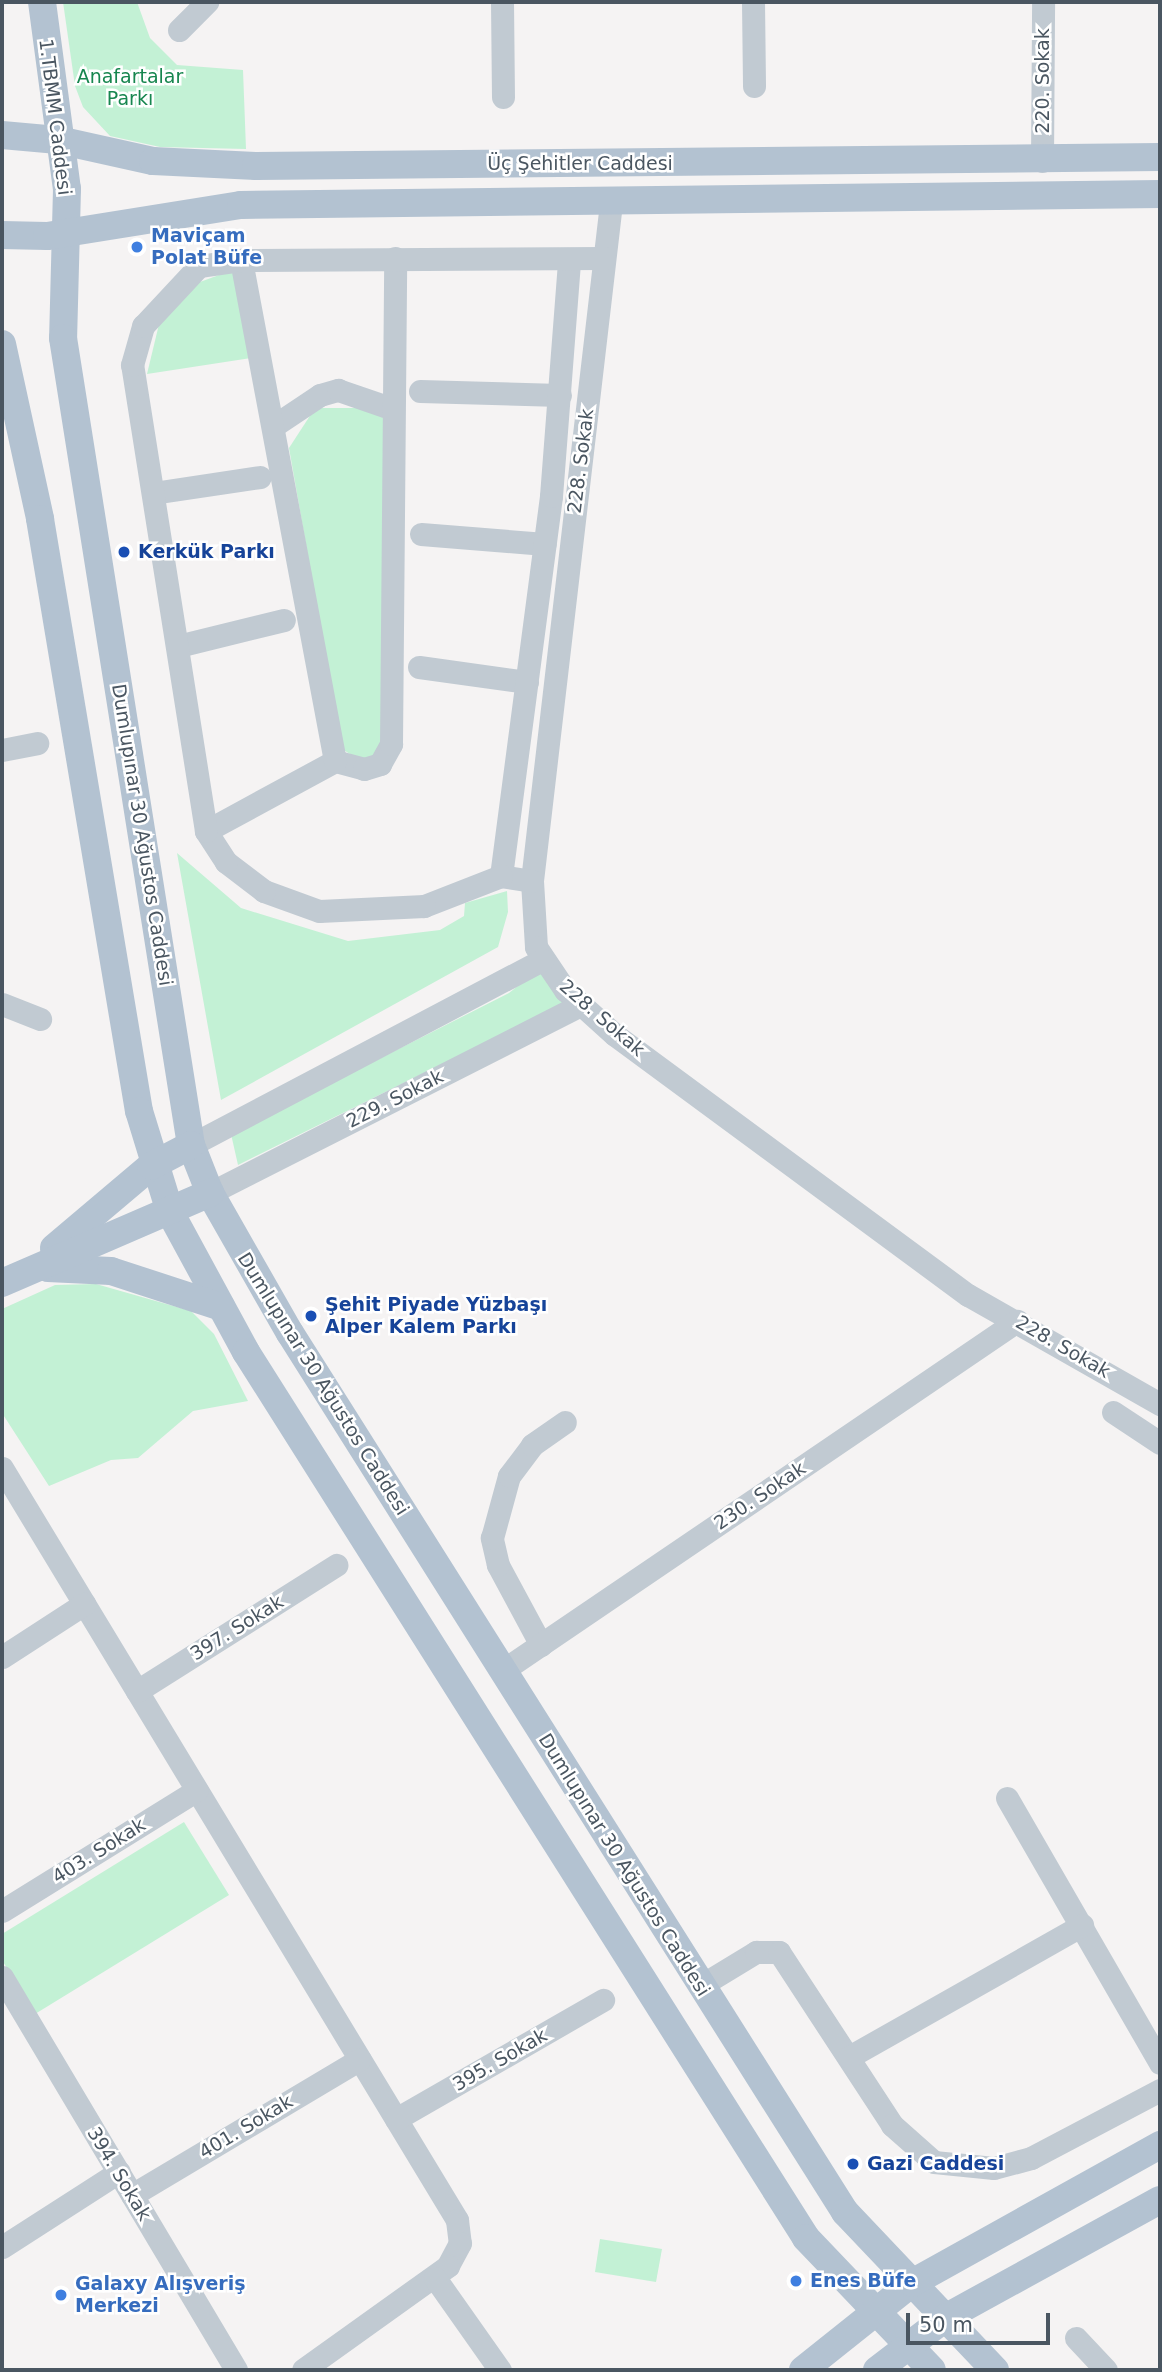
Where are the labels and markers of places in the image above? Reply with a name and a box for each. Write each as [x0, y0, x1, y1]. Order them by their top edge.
place label: Maviçam Polat Büfe [151, 225, 262, 269]
marker: Maviçam Polat Büfe [129, 239, 145, 255]
place label: Kerkük Parkı [138, 541, 275, 563]
marker: Kerkük Parkı [116, 544, 132, 560]
place label: Şehit Piyade Yüzbaşı Alper Kalem Parkı [325, 1294, 547, 1338]
marker: Şehit Piyade Yüzbaşı Alper Kalem Parkı [303, 1308, 319, 1324]
place label: Gazi Caddesi [867, 2153, 1004, 2175]
marker: Gazi Caddesi [845, 2156, 861, 2172]
place label: Enes Büfe [810, 2270, 916, 2292]
place label: Galaxy Alışveriş Merkezi [75, 2273, 246, 2317]
marker: Enes Büfe [788, 2273, 804, 2289]
marker: Galaxy Alışveriş Merkezi [53, 2287, 69, 2303]

